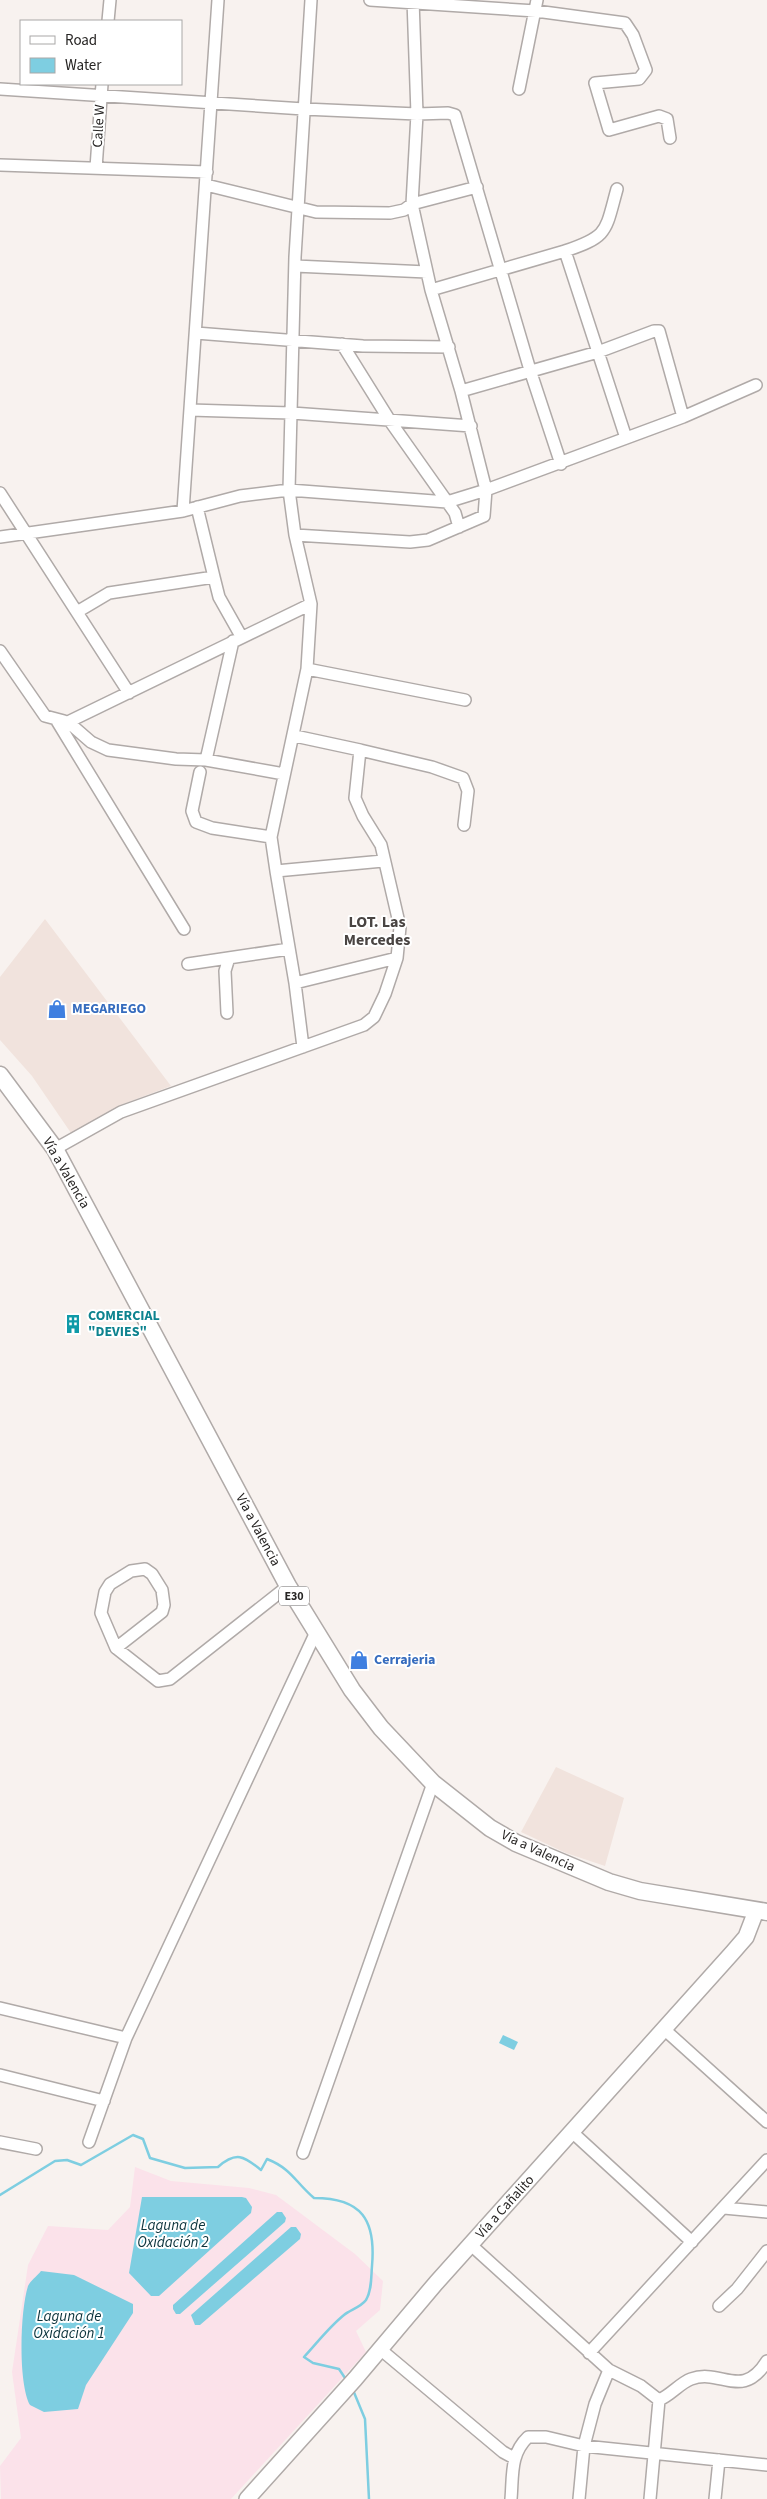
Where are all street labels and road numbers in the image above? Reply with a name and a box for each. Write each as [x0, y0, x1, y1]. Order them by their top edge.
street label: Calle W [88, 104, 110, 148]
street label: Vía a Valencia [37, 1134, 95, 1212]
street label: Vía a Valencia [230, 1490, 286, 1570]
road number: E30 [279, 1586, 309, 1605]
street label: Vía a Valencia [498, 1825, 578, 1877]
street label: Vía a Cañalito [471, 2171, 539, 2243]

